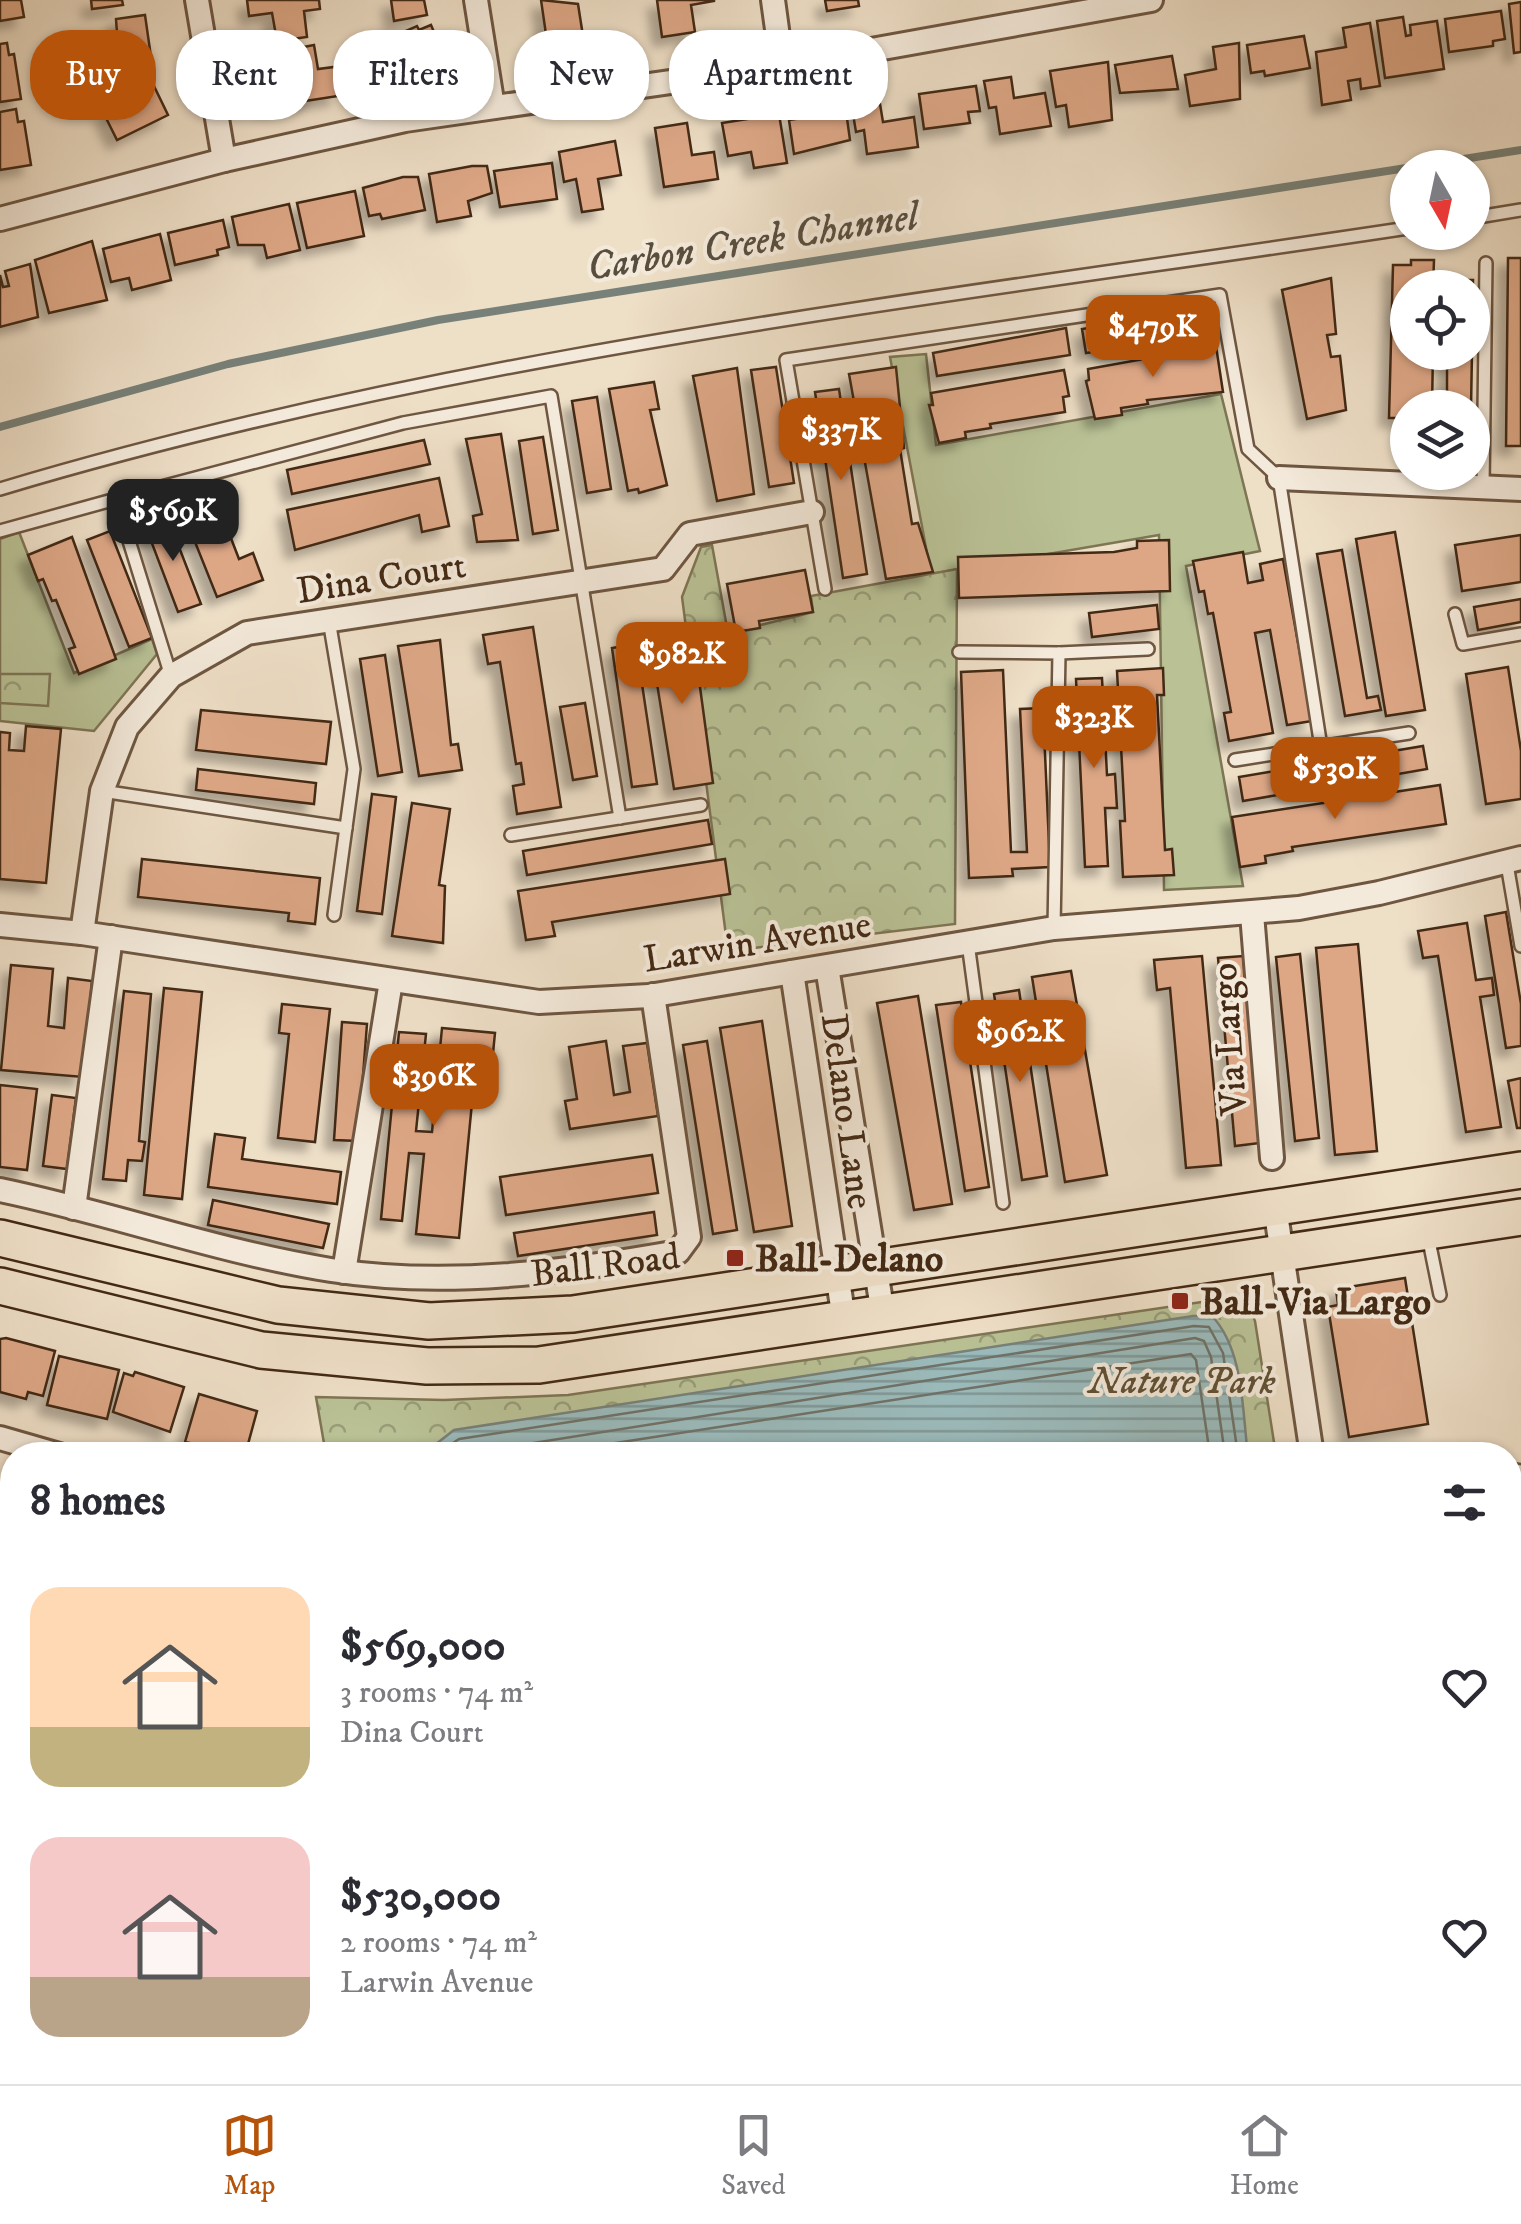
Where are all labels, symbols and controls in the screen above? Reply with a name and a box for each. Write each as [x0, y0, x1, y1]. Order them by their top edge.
chip: Buy [30, 30, 156, 120]
chip: Rent [176, 30, 313, 120]
chip: Filters [333, 30, 494, 120]
chip: New [514, 30, 649, 120]
chip: Apartment [669, 30, 888, 120]
north arrow [1390, 150, 1490, 250]
map controls [1390, 150, 1490, 490]
water label: Carbon Creek Channel [583, 192, 925, 294]
button: locate [1390, 270, 1490, 370]
pin: $479K [1083, 295, 1223, 380]
text: $479K [1108, 307, 1198, 347]
button: layers [1390, 390, 1490, 490]
pin: $337K [771, 398, 911, 483]
text: $337K [801, 410, 881, 450]
pin: $569K [103, 479, 243, 564]
text: $569K [129, 491, 217, 531]
street label: Dina Court [293, 542, 469, 616]
pin: $982K [612, 622, 752, 707]
text: $982K [638, 634, 726, 674]
pin: $323K [1024, 686, 1164, 771]
text: $323K [1054, 698, 1134, 738]
pin: $530K [1265, 737, 1405, 822]
text: $530K [1293, 749, 1378, 789]
street label: Larwin Avenue [640, 901, 874, 985]
street label: Via Largo [1201, 961, 1259, 1118]
pin: $962K [950, 1000, 1090, 1085]
street label: Delano Lane [809, 1010, 883, 1212]
text: $962K [976, 1012, 1064, 1052]
pin: $396K [364, 1044, 504, 1129]
text: $396K [392, 1056, 476, 1096]
street label: Ball Road [528, 1233, 683, 1299]
place label: Ball-Delano [755, 1236, 943, 1284]
marker: Ball-Delano [724, 1247, 746, 1269]
place label: Ball-Via Largo [1200, 1279, 1431, 1327]
marker: Ball-Via Largo [1169, 1290, 1191, 1312]
park label: Nature Park [1086, 1358, 1276, 1406]
icon: filters [1437, 1475, 1492, 1530]
text: 8 homes [30, 1476, 165, 1528]
text: $569,000 [340, 1621, 506, 1673]
icon: home [110, 1627, 230, 1747]
icon: heart [1437, 1660, 1492, 1715]
text: 3 rooms · 74 m² [340, 1673, 533, 1713]
text: Dina Court [340, 1713, 484, 1753]
text: $530,000 [340, 1871, 501, 1923]
icon: home [110, 1877, 230, 1997]
icon: heart [1437, 1910, 1492, 1965]
text: 2 rooms · 74 m² [340, 1923, 537, 1963]
text: Larwin Avenue [340, 1963, 533, 2003]
tab: Map [222, 2108, 277, 2203]
tab: Saved [721, 2108, 786, 2203]
tab: Home [1230, 2108, 1299, 2203]

